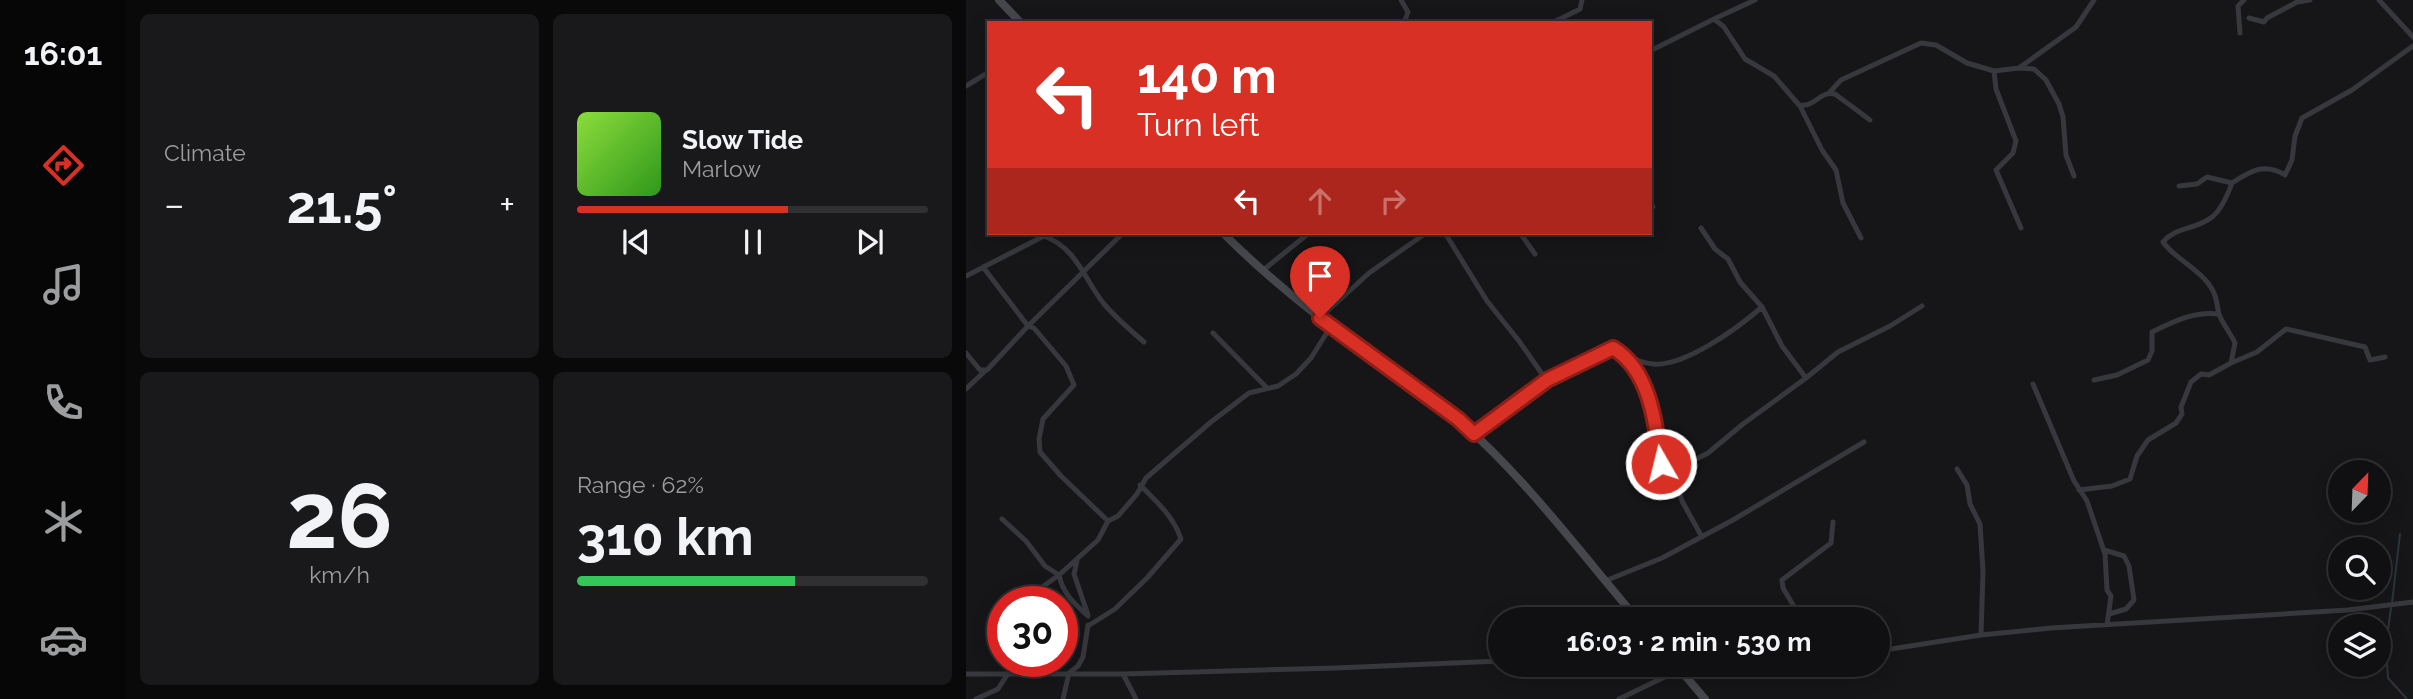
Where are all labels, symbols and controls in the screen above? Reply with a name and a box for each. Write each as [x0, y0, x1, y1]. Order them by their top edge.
text: 16:01 [24, 35, 102, 72]
text: 140 m [1137, 47, 1277, 104]
icon: left [1022, 49, 1113, 140]
text: Turn left [1137, 106, 1259, 143]
text: Slow Tide [682, 125, 803, 155]
text: Climate [164, 139, 246, 166]
icon: directions [39, 141, 88, 190]
text: Marlow [682, 155, 761, 182]
text: 21.5° [287, 174, 397, 235]
text: − [164, 182, 184, 227]
text: + [499, 182, 515, 227]
icon: left [1228, 182, 1266, 220]
icon: ahead [1301, 182, 1339, 220]
icon: right [1374, 182, 1412, 220]
icon: previous [617, 223, 655, 261]
icon: pause [734, 223, 772, 261]
icon: next [851, 223, 889, 261]
pin [1290, 246, 1350, 318]
icon: arrive [1301, 257, 1339, 295]
icon: music [39, 260, 88, 309]
icon: phone [39, 378, 88, 427]
position arrow [1624, 427, 1698, 501]
north arrow [2328, 460, 2390, 523]
map controls [2328, 460, 2391, 677]
text: 26 [286, 462, 393, 569]
text: Range · 62% [577, 471, 704, 498]
icon: climate [39, 497, 88, 546]
text: 310 km [577, 506, 754, 567]
button: search [2328, 537, 2391, 600]
text: km/h [309, 561, 370, 588]
speed limit sign: 30 [987, 586, 1078, 677]
button: layers [2328, 614, 2391, 677]
icon: car [39, 615, 88, 664]
text: 16:03 · 2 min · 530 m [1567, 627, 1811, 657]

